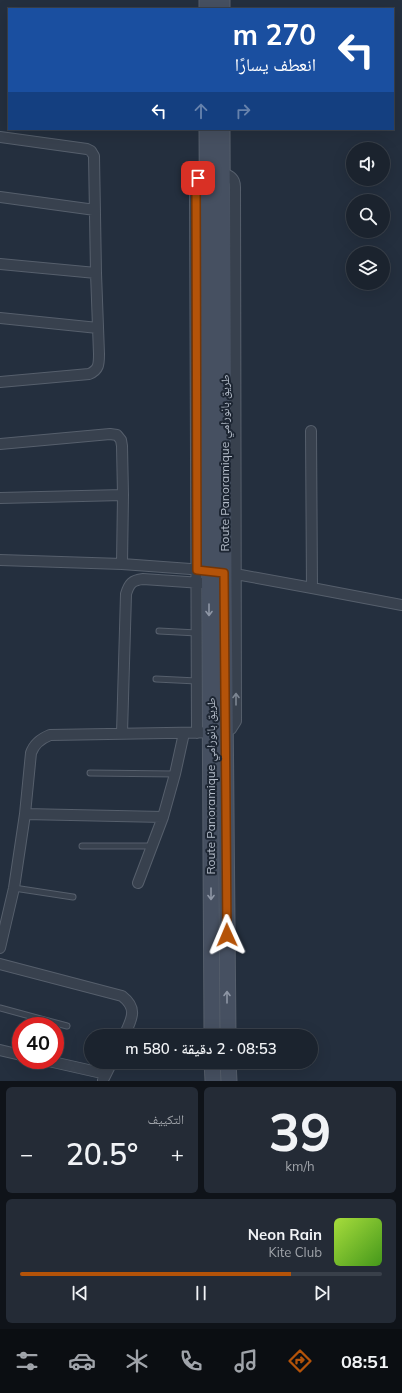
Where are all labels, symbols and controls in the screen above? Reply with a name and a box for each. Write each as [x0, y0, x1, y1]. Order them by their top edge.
text: 270 m [233, 17, 316, 52]
icon: left [330, 24, 382, 76]
text: انعطف يسارًا [235, 53, 316, 76]
icon: left [148, 100, 170, 122]
icon: ahead [190, 100, 212, 122]
icon: right [232, 100, 254, 122]
map controls [346, 142, 390, 290]
button: sound [346, 142, 390, 186]
pin [181, 161, 215, 195]
icon: arrive [187, 167, 209, 189]
button: search [346, 194, 390, 238]
button: layers [346, 246, 390, 290]
street label: Route Panoramique طريق بانورامي [217, 374, 235, 552]
one-way arrow [205, 603, 213, 616]
one-way arrow [232, 693, 240, 706]
street label: Route Panoramique طريق بانورامي [203, 697, 221, 875]
one-way arrow [207, 887, 214, 900]
position arrow [206, 914, 248, 956]
one-way arrow [223, 991, 231, 1004]
speed limit sign: 40 [12, 1017, 64, 1069]
text: 08:53 · 2 دقيقة · 580 m [125, 1039, 277, 1058]
text: 39 [269, 1099, 331, 1164]
text: التكييف [148, 1111, 184, 1127]
text: 20.5° [66, 1135, 138, 1173]
text: − [20, 1140, 33, 1168]
text: + [171, 1140, 184, 1168]
text: km/h [285, 1158, 315, 1174]
text: Neon Rain [248, 1225, 322, 1244]
text: Kite Club [268, 1244, 322, 1260]
icon: previous [69, 1282, 91, 1304]
icon: pause [190, 1282, 212, 1304]
icon: next [311, 1282, 333, 1304]
icon: filters [13, 1347, 41, 1375]
icon: car [68, 1347, 96, 1375]
icon: climate [123, 1347, 151, 1375]
icon: phone [177, 1347, 205, 1375]
icon: music [232, 1347, 260, 1375]
icon: directions [286, 1347, 314, 1375]
text: 08:51 [341, 1350, 389, 1373]

